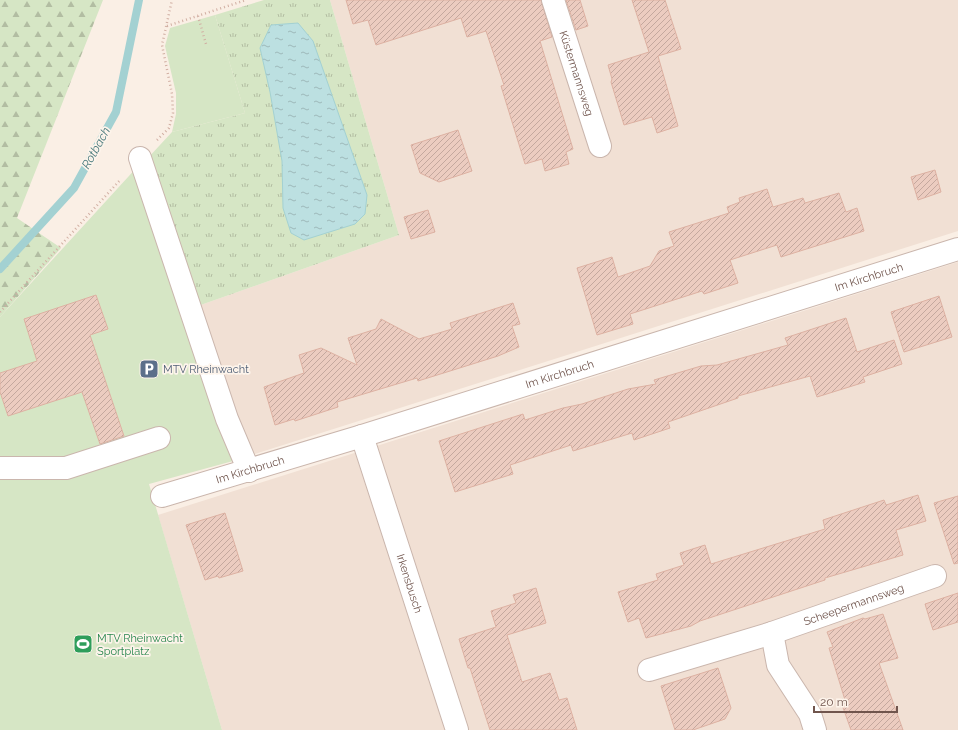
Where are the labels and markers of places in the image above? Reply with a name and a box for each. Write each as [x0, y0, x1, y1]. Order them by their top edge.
parking icon: MTV Rheinwacht [138, 358, 160, 380]
place label: MTV Rheinwacht [163, 363, 249, 376]
place label: MTV Rheinwacht Sportplatz [97, 632, 183, 658]
sports icon: MTV Rheinwacht Sportplatz [72, 633, 94, 655]

